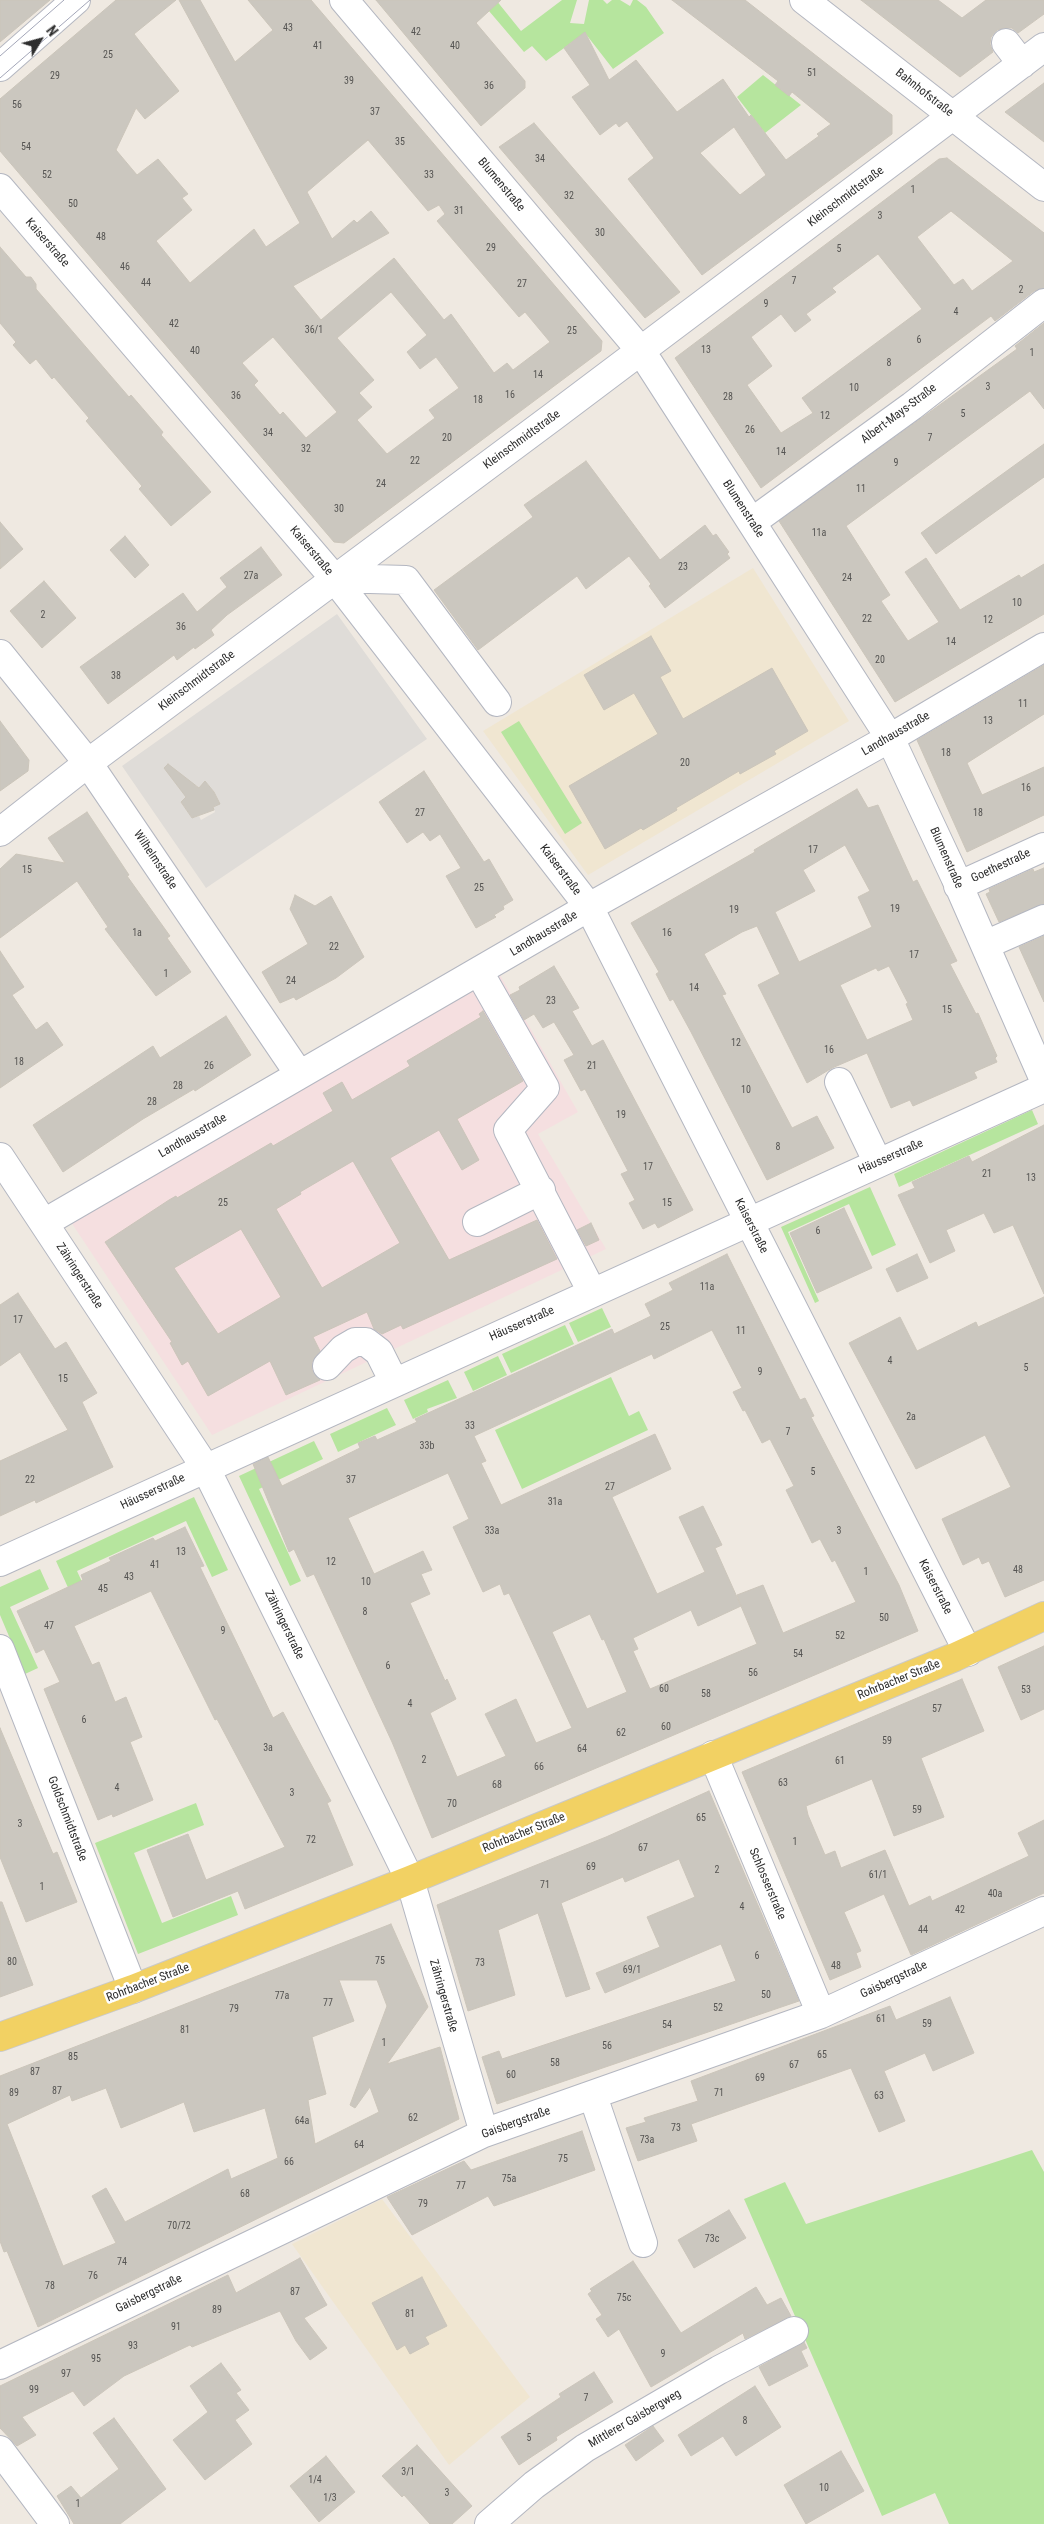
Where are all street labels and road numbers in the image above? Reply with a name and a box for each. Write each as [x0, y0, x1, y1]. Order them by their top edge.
street label: Bahnhofstraße [892, 66, 956, 120]
street label: Blumenstraße [474, 155, 528, 215]
street label: Kleinschmidtstraße [805, 164, 887, 230]
street label: Kaiserstraße [22, 216, 72, 270]
street label: Albert-Mays-Straße [858, 381, 940, 447]
street label: Kleinschmidtstraße [481, 407, 563, 473]
street label: Blumenstraße [719, 478, 767, 540]
street label: Kaiserstraße [286, 523, 336, 579]
street label: Kleinschmidtstraße [156, 648, 238, 714]
street label: Landhausstraße [859, 709, 933, 759]
street label: Blumenstraße [926, 825, 966, 891]
street label: Wilhelmstraße [130, 828, 180, 892]
street label: Kaiserstraße [536, 842, 584, 898]
street label: Goethestraße [969, 846, 1033, 886]
street label: Landhausstraße [508, 908, 580, 960]
street label: Landhausstraße [156, 1111, 230, 1161]
street label: Häusserstraße [856, 1136, 926, 1178]
street label: Kaiserstraße [731, 1196, 771, 1256]
street label: Zähringerstraße [52, 1240, 106, 1312]
street label: Häusserstraße [487, 1303, 557, 1345]
street label: Häusserstraße [119, 1471, 187, 1513]
street label: Kaiserstraße [915, 1557, 955, 1617]
street label: Zähringerstraße [261, 1588, 307, 1662]
street label: Rohrbacher Straße [856, 1657, 942, 1703]
street label: Goldschmidtstraße [44, 1774, 90, 1864]
street label: Rohrbacher Straße [481, 1810, 567, 1856]
street label: Schlosserstraße [745, 1846, 789, 1922]
street label: Zähringerstraße [426, 1958, 460, 2034]
street label: Gaisbergstraße [858, 1958, 930, 2002]
street label: Rohrbacher Straße [104, 1961, 192, 2005]
street label: Gaisbergstraße [480, 2104, 552, 2142]
street label: Gaisbergstraße [113, 2272, 185, 2316]
street label: Mittlerer Gaisbergweg [586, 2387, 684, 2451]

